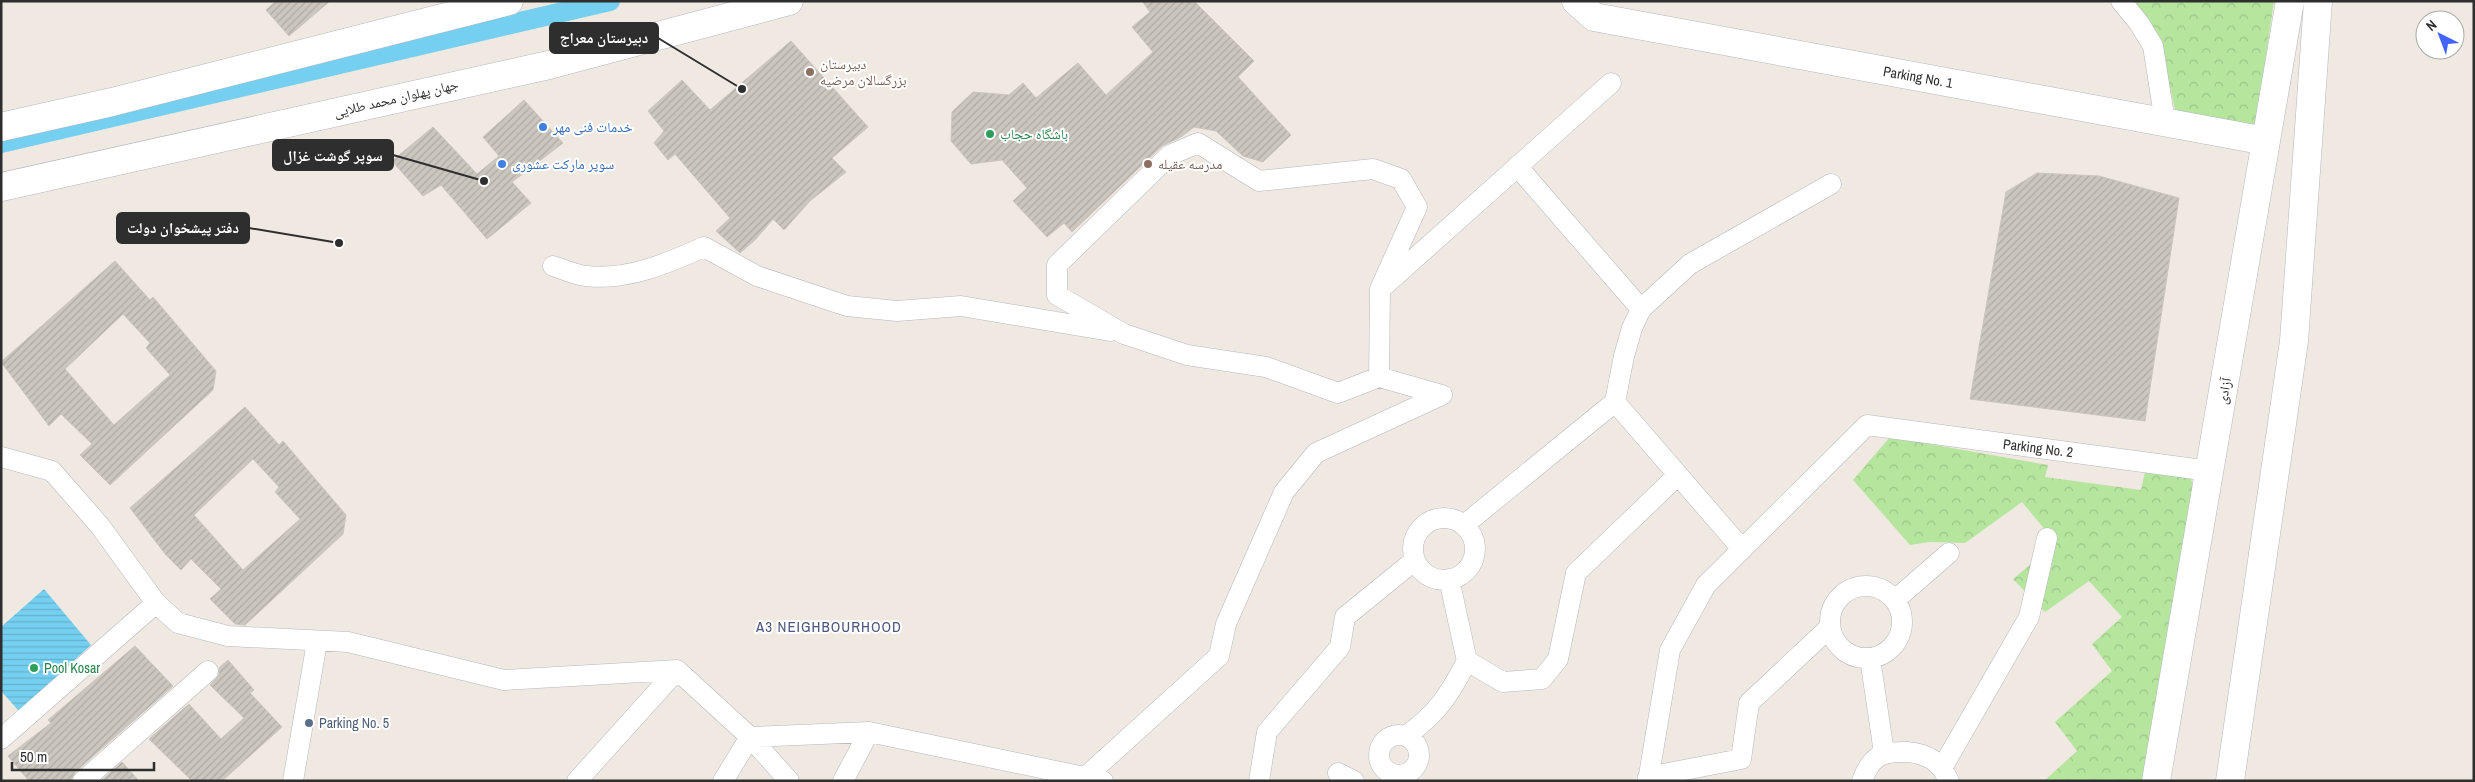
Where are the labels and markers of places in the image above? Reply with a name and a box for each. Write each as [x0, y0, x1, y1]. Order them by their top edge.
callout: دبیرستان معراج [550, 23, 658, 53]
place label: دبیرستان بزرگسالان مرضیه [820, 55, 907, 89]
marker: دبیرستان بزرگسالان مرضیه [804, 66, 816, 78]
place label: خدمات فنی مهر [552, 118, 633, 136]
marker: خدمات فنی مهر [537, 121, 549, 133]
place label: باشگاه حجاب [1000, 125, 1068, 143]
marker: باشگاه حجاب [984, 128, 996, 140]
callout: سوپر گوشت غزال [273, 140, 393, 170]
place label: سوپر مارکت عشوری [512, 155, 614, 173]
place label: مدرسه عقیله [1158, 155, 1222, 173]
marker: سوپر مارکت عشوری [496, 158, 508, 170]
marker: مدرسه عقیله [1142, 158, 1154, 170]
callout: دفتر پیشخوان دولت [117, 213, 249, 243]
place label: Pool Kosar [44, 659, 100, 677]
marker: Pool Kosar [28, 662, 40, 674]
place label: Parking No. 5 [319, 714, 389, 732]
marker: Parking No. 5 [303, 717, 315, 729]

